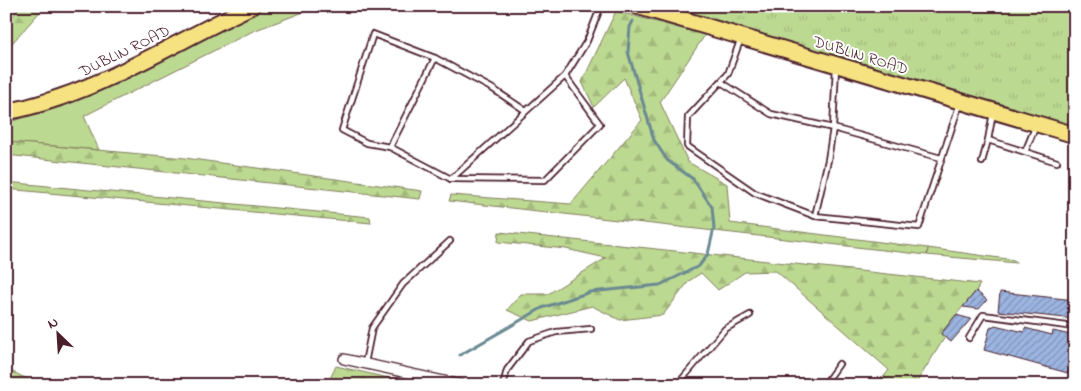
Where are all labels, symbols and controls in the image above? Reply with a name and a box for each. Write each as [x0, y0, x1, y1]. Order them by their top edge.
street label: DUBLIN ROAD [75, 19, 174, 85]
street label: DUBLIN ROAD [809, 30, 911, 82]
north arrow [32, 308, 82, 358]
text: N [44, 312, 62, 335]

